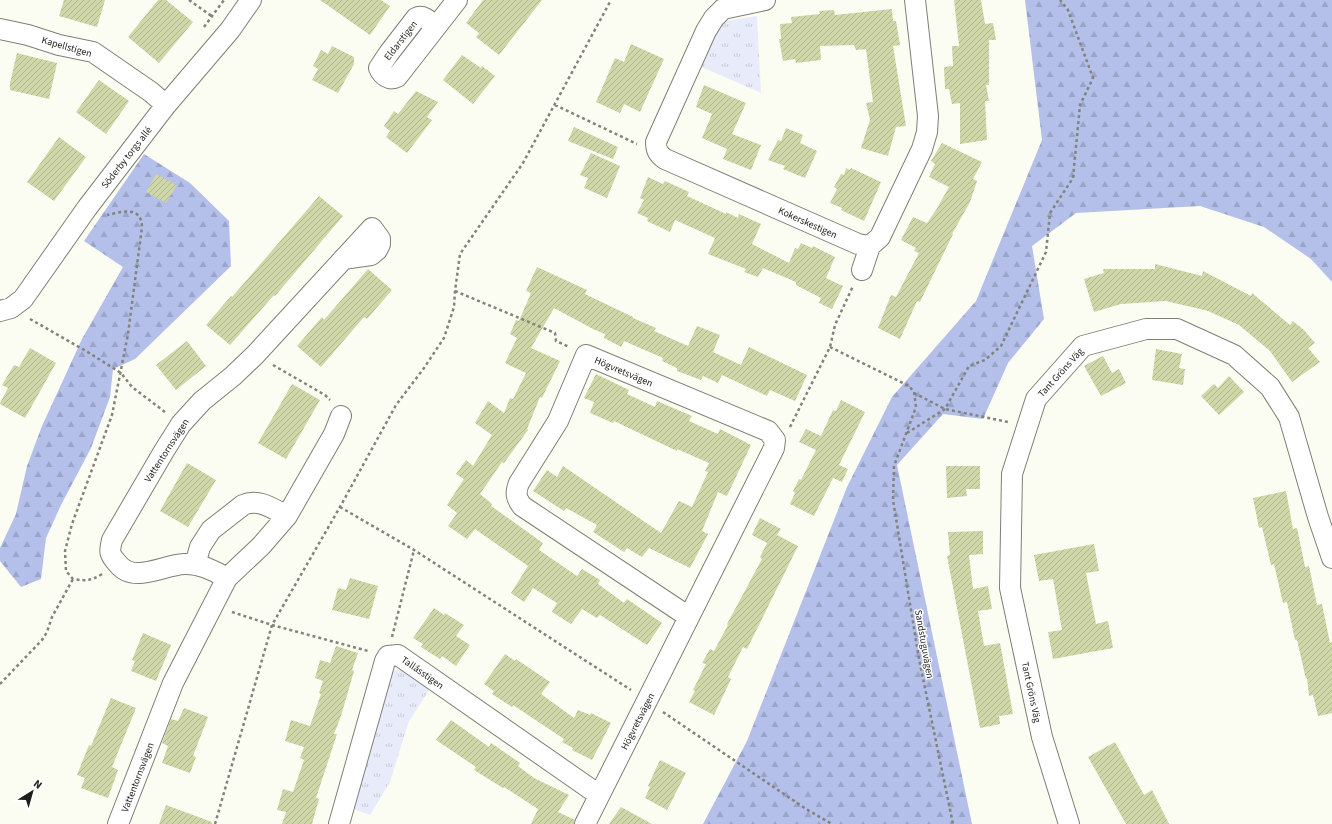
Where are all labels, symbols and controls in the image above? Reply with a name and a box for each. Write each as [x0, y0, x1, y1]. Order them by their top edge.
street label: Eldarstigen [381, 18, 421, 63]
street label: Kapellstigen [40, 33, 93, 61]
street label: Söderby torgs allé [98, 124, 155, 192]
street label: Kokerskestigen [776, 204, 839, 242]
street label: Tant Gröns Väg [1035, 345, 1087, 400]
street label: Högvretsvägen [592, 353, 655, 391]
street label: Vattentornsvägen [141, 416, 193, 485]
street label: Sandstuguvägen [911, 609, 937, 680]
street label: Tallåsstigen [398, 653, 447, 693]
street label: Tant Gröns Väg [1018, 660, 1044, 724]
street label: Högvretsvägen [618, 691, 658, 752]
street label: Vattentornsvägen [118, 741, 158, 814]
north arrow [12, 772, 52, 812]
text: N [30, 776, 45, 793]

